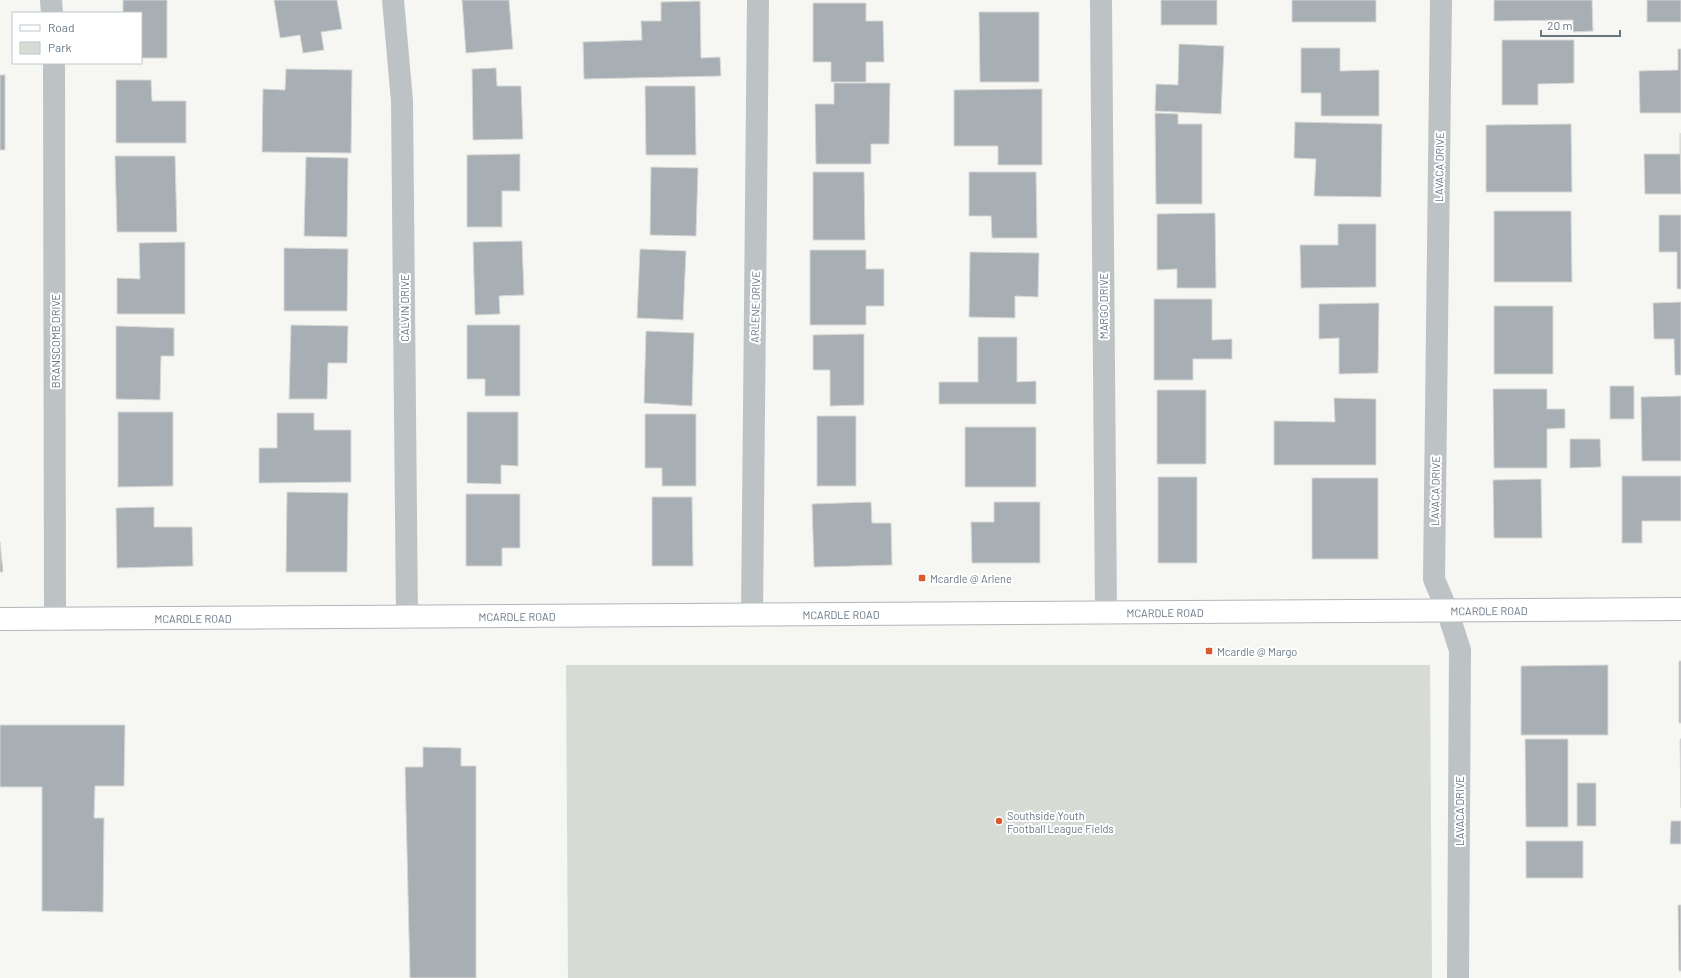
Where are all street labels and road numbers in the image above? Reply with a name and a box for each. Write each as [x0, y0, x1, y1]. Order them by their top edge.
street label: LAVACA DRIVE [1432, 132, 1446, 202]
street label: ARLENE DRIVE [748, 271, 762, 343]
street label: MARGO DRIVE [1097, 272, 1110, 339]
street label: CALVIN DRIVE [398, 274, 411, 342]
street label: BRANSCOMB DRIVE [49, 293, 62, 388]
street label: LAVACA DRIVE [1428, 456, 1442, 526]
street label: MCARDLE ROAD [1450, 603, 1528, 617]
street label: MCARDLE ROAD [1126, 605, 1204, 619]
street label: MCARDLE ROAD [802, 607, 880, 621]
street label: MCARDLE ROAD [478, 609, 556, 623]
street label: MCARDLE ROAD [154, 611, 232, 625]
street label: LAVACA DRIVE [1453, 776, 1466, 846]

